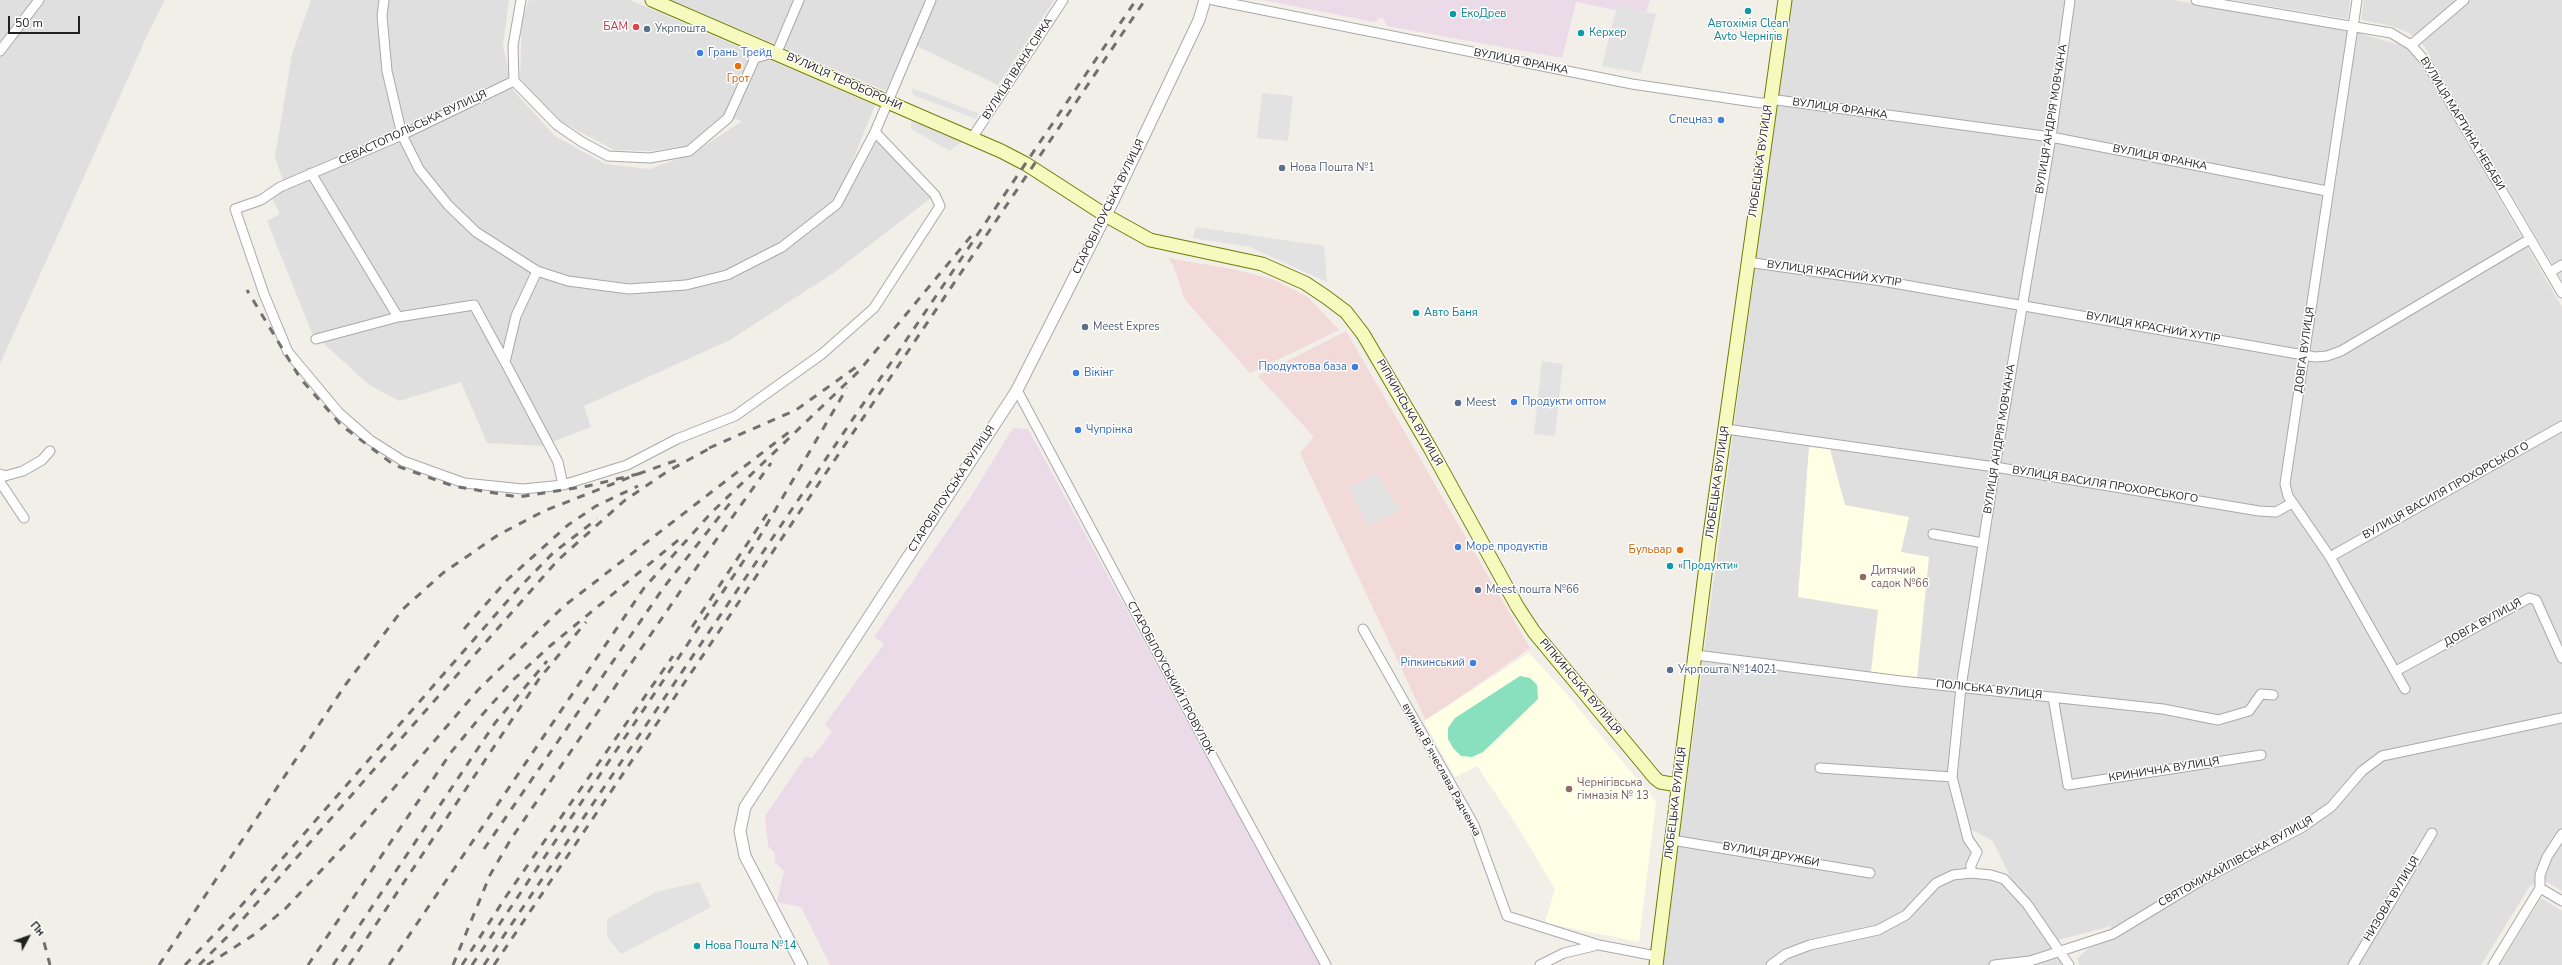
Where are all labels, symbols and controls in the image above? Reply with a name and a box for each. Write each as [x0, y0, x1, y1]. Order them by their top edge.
marker: Автохімія Clean Avto Чернігів [1743, 6, 1753, 16]
place label: ЕкоДрев [1461, 7, 1506, 21]
scale bar [10, 8, 82, 34]
marker: ЕкоДрев [1448, 9, 1458, 19]
text: 50 m [15, 15, 43, 31]
street label: ВУЛИЦЯ ІВАНА СІРКА [980, 16, 1056, 122]
place label: Автохімія Clean Avto Чернігів [1708, 17, 1788, 43]
place label: БАМ [603, 20, 628, 34]
marker: БАМ [631, 22, 641, 32]
place label: Укрпошта [655, 22, 706, 36]
marker: Укрпошта [642, 24, 652, 34]
place label: Керхер [1589, 26, 1627, 40]
marker: Керхер [1576, 28, 1586, 38]
street label: ВУЛИЦЯ АНДРІЯ МОВЧАНА [2034, 43, 2070, 195]
place label: Грань Трейд [708, 46, 772, 60]
street label: ВУЛИЦЯ ФРАНКА [1473, 46, 1569, 78]
marker: Грань Трейд [695, 48, 705, 58]
street label: ВУЛИЦЯ ТЕРОБОРОНИ [784, 51, 904, 113]
street label: ВУЛИЦЯ МАРТИНА НЕБАБИ [2417, 55, 2507, 193]
marker: Грот [733, 61, 743, 71]
place label: Грот [727, 72, 749, 86]
street label: СЕВАСТОПОЛЬСЬКА ВУЛИЦЯ [337, 88, 489, 168]
street label: ВУЛИЦЯ ФРАНКА [1792, 96, 1888, 122]
street label: ЛЮБЕЦЬКА ВУЛИЦЯ [1747, 104, 1775, 218]
place label: Спецназ [1669, 113, 1713, 127]
marker: Спецназ [1716, 115, 1726, 125]
street label: СТАРОБІЛОУСЬКА ВУЛИЦЯ [1071, 137, 1147, 277]
street label: ВУЛИЦЯ ФРАНКА [2112, 142, 2208, 174]
place label: Нова Пошта №1 [1290, 161, 1375, 175]
marker: Нова Пошта №1 [1277, 163, 1287, 173]
street label: ВУЛИЦЯ КРАСНИЙ ХУТІР [1766, 258, 1902, 290]
place label: Авто Баня [1424, 306, 1478, 320]
street label: ДОВГА ВУЛИЦЯ [2292, 306, 2318, 394]
marker: Авто Баня [1411, 308, 1421, 318]
street label: ВУЛИЦЯ КРАСНИЙ ХУТІР [2085, 310, 2221, 346]
place label: Meest Expres [1093, 320, 1160, 334]
marker: Meest Expres [1080, 322, 1090, 332]
street label: РІПКИНСЬКА ВУЛИЦЯ [1373, 357, 1445, 469]
place label: Продуктова база [1258, 360, 1347, 374]
marker: Продуктова база [1350, 362, 1360, 372]
street label: ВУЛИЦЯ АНДРІЯ МОВЧАНА [1982, 363, 2018, 515]
place label: Вікінг [1084, 366, 1114, 380]
marker: Вікінг [1071, 368, 1081, 378]
place label: Продукти оптом [1522, 395, 1606, 409]
place label: Meest [1466, 396, 1496, 410]
marker: Продукти оптом [1509, 397, 1519, 407]
marker: Meest [1453, 398, 1463, 408]
street label: СТАРОБІЛОУСЬКА ВУЛИЦЯ [906, 423, 998, 555]
place label: Чупрінка [1086, 423, 1133, 437]
marker: Чупрінка [1073, 425, 1083, 435]
street label: ЛЮБЕЦЬКА ВУЛИЦЯ [1704, 425, 1732, 539]
street label: ВУЛИЦЯ ВАСИЛЯ ПРОХОРСЬКОГО [2360, 440, 2532, 542]
street label: ВУЛИЦЯ ВАСИЛЯ ПРОХОРСЬКОГО [2011, 464, 2199, 506]
place label: Море продуктів [1466, 540, 1548, 554]
marker: Море продуктів [1453, 542, 1463, 552]
place label: Бульвар [1629, 543, 1672, 557]
marker: Бульвар [1675, 545, 1685, 555]
place label: «Продукти» [1678, 559, 1738, 573]
marker: «Продукти» [1665, 561, 1675, 571]
place label: Дитячий садок №66 [1871, 564, 1929, 590]
marker: Дитячий садок №66 [1858, 572, 1868, 582]
place label: Meest пошта №66 [1486, 583, 1579, 597]
marker: Meest пошта №66 [1473, 585, 1483, 595]
street label: ДОВГА ВУЛИЦЯ [2442, 596, 2524, 650]
street label: СТАРОБІЛОУСЬКИЙ ПРОВУЛОК [1124, 599, 1216, 757]
street label: РІПКИНСЬКА ВУЛИЦЯ [1536, 637, 1624, 737]
place label: Ріпкинський [1401, 656, 1465, 670]
marker: Ріпкинський [1468, 658, 1478, 668]
place label: Укрпошта №14021 [1678, 663, 1777, 677]
marker: Укрпошта №14021 [1665, 665, 1675, 675]
street label: ПОЛІСЬКА ВУЛИЦЯ [1935, 678, 2043, 702]
street label: вулиця Вʼячеслава Радченка [1399, 701, 1483, 839]
street label: ЛЮБЕЦЬКА ВУЛИЦЯ [1663, 746, 1689, 860]
street label: КРИНИЧНА ВУЛИЦЯ [2108, 755, 2220, 785]
place label: Чернігівська гімназія № 13 [1577, 776, 1649, 802]
marker: Чернігівська гімназія № 13 [1564, 784, 1574, 794]
street label: СВЯТОМИХАЙЛІВСЬКА ВУЛИЦЯ [2156, 814, 2316, 910]
street label: ВУЛИЦЯ ДРУЖБИ [1722, 840, 1820, 870]
street label: НИЗОВА ВУЛИЦЯ [2361, 854, 2423, 944]
north arrow [8, 917, 48, 957]
text: Пн [27, 918, 48, 939]
place label: Нова Пошта №14 [705, 939, 796, 953]
marker: Нова Пошта №14 [692, 941, 702, 951]

